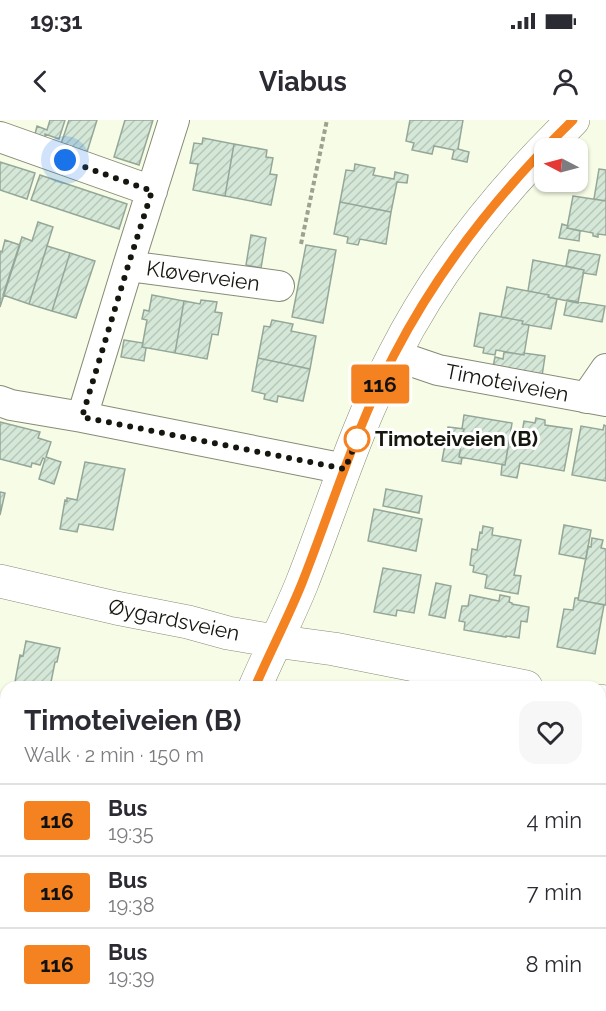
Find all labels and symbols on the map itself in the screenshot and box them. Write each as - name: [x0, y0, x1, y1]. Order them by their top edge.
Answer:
- north arrow: [534, 138, 588, 192]
- your location: [50, 145, 80, 175]
- street label: Kløverveien: [145, 255, 261, 296]
- street label: Timoteiveien: [443, 358, 571, 407]
- line badge: 116: [346, 364, 415, 404]
- marker: Timoteiveien (B): [344, 426, 370, 452]
- place label: Timoteiveien (B): [375, 426, 538, 451]
- street label: Øygardsveien: [106, 593, 242, 646]

